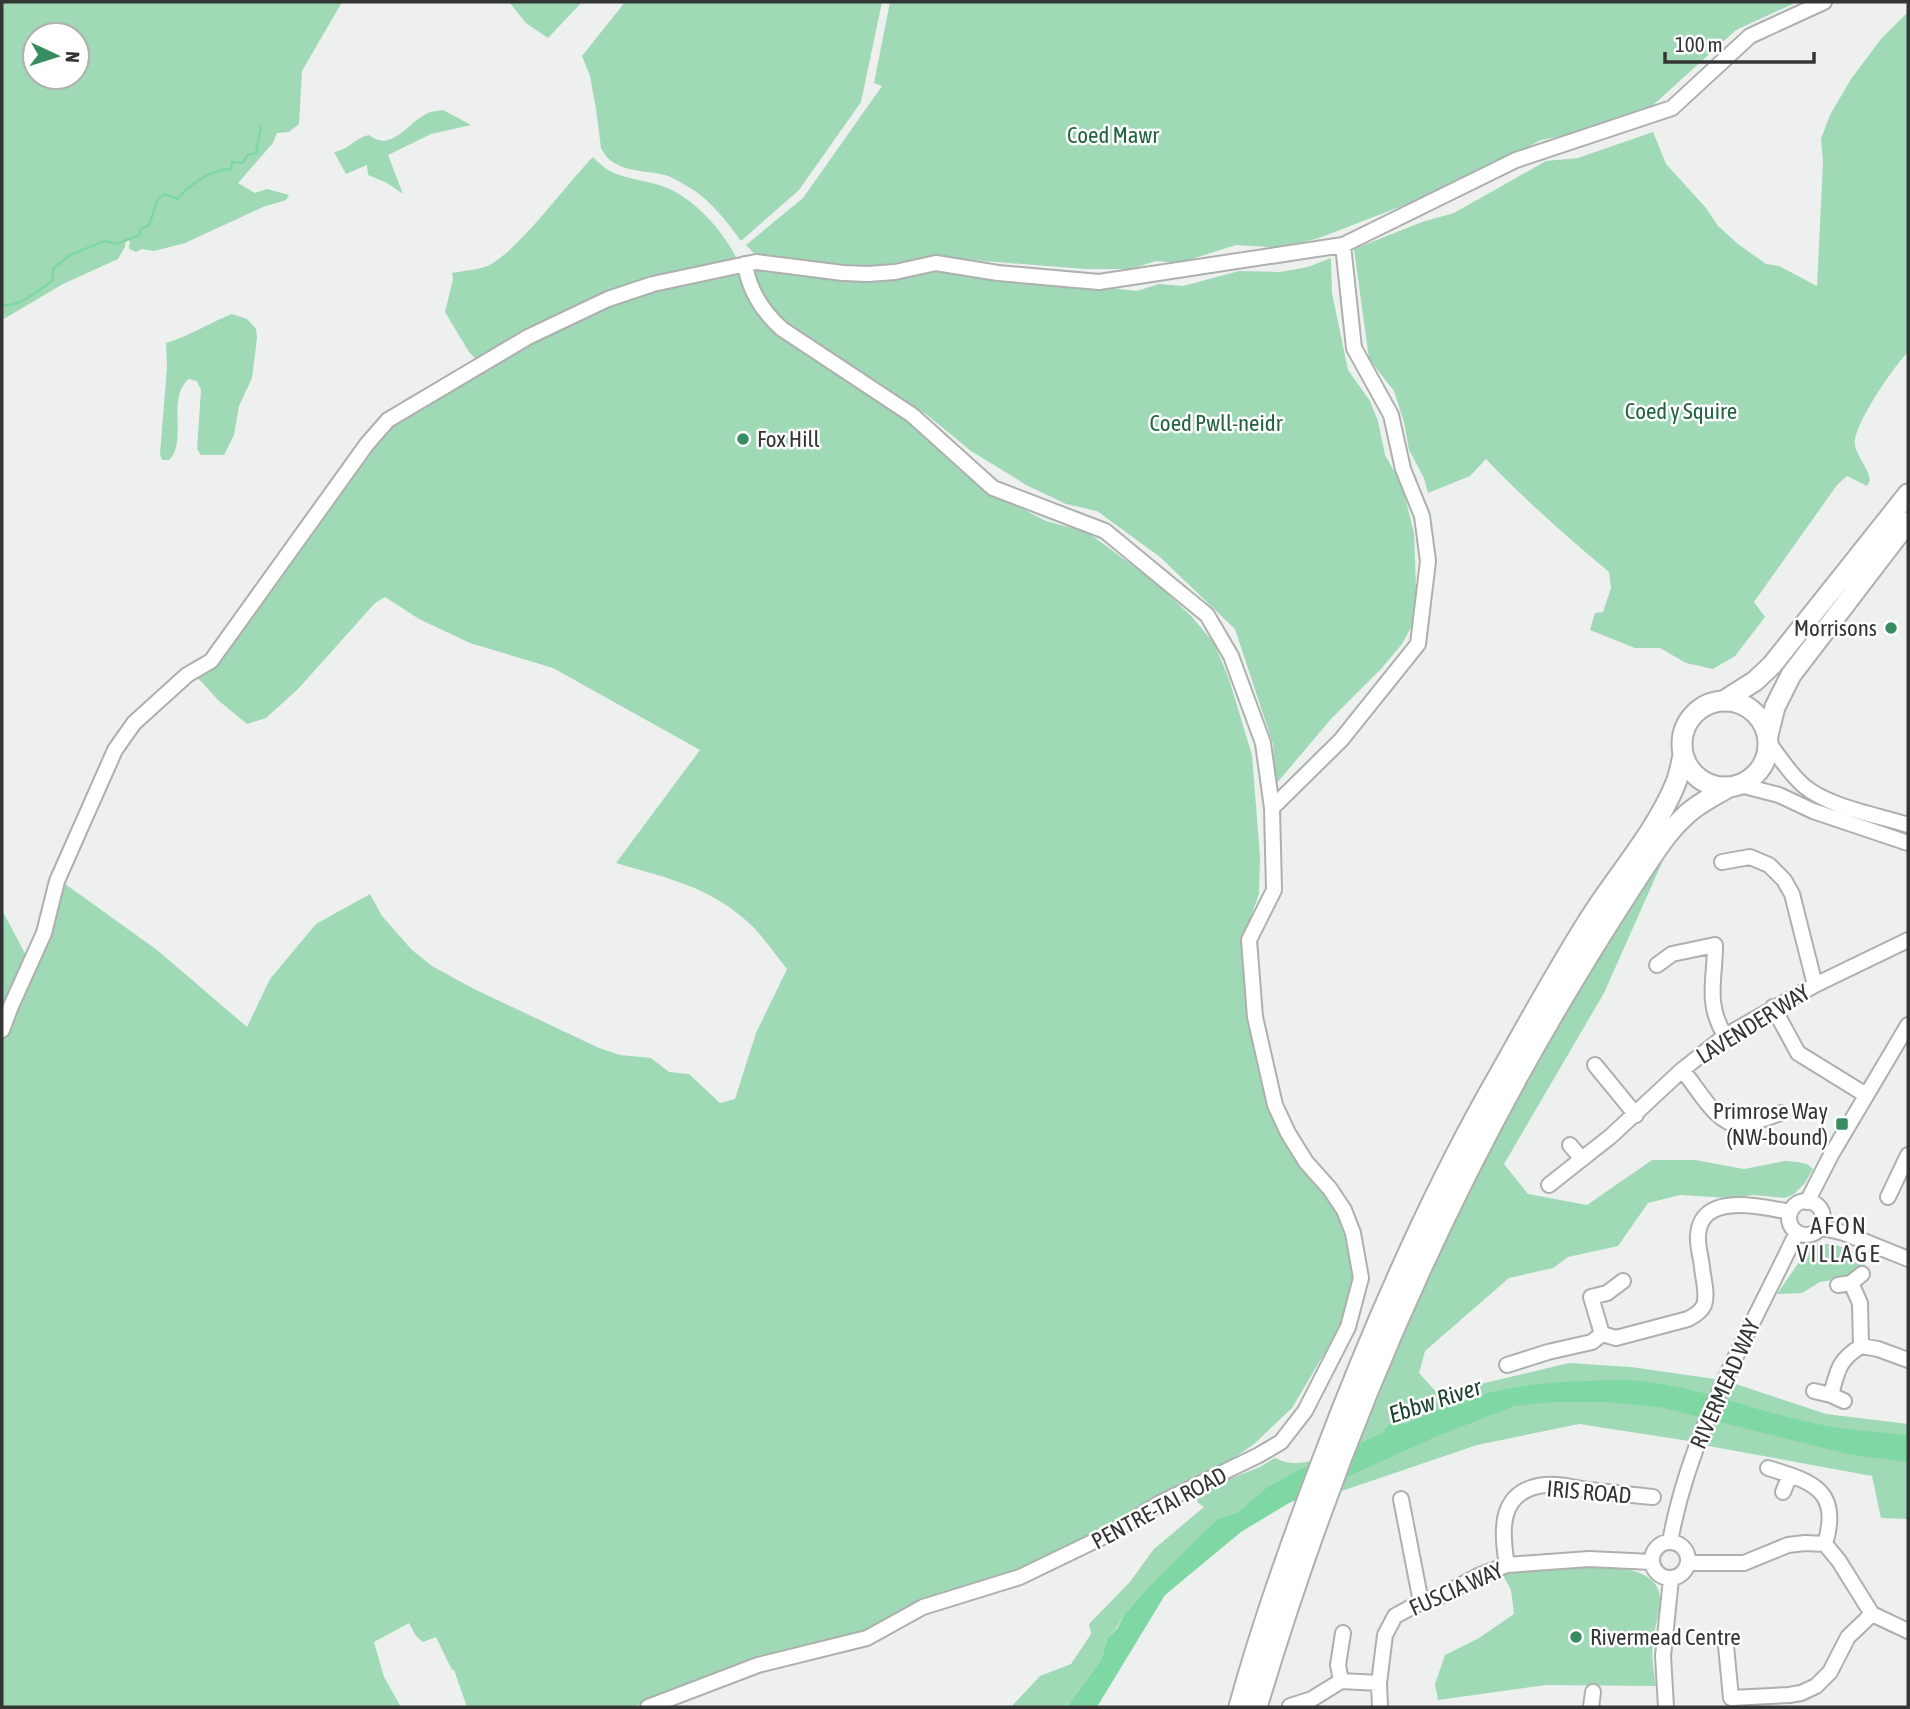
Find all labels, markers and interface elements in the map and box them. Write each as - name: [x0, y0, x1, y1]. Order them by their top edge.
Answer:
- north arrow: [21, 21, 91, 91]
- scale bar: [1665, 21, 1814, 65]
- text: 100 m: [1675, 32, 1723, 56]
- text: N: [62, 51, 84, 64]
- park label: Coed Mawr: [1067, 122, 1160, 148]
- park label: Coed y Squire: [1625, 398, 1737, 424]
- park label: Coed Pwll-neidr: [1149, 410, 1284, 436]
- place label: Fox Hill: [757, 426, 820, 452]
- marker: Fox Hill: [735, 431, 751, 447]
- place label: Morrisons: [1794, 615, 1877, 641]
- marker: Morrisons: [1883, 620, 1899, 636]
- street label: LAVENDER WAY: [1692, 979, 1815, 1069]
- place label: Primrose Way (NW-bound): [1713, 1098, 1828, 1150]
- marker: Primrose Way (NW-bound): [1834, 1116, 1850, 1132]
- district label: AFON VILLAGE: [1796, 1212, 1882, 1267]
- street label: RIVERMEAD WAY: [1685, 1315, 1765, 1453]
- water label: Ebbw River: [1385, 1373, 1485, 1428]
- street label: PENTRE-TAI ROAD: [1087, 1462, 1231, 1554]
- street label: IRIS ROAD: [1546, 1475, 1632, 1509]
- street label: FUSCIA WAY: [1405, 1557, 1508, 1621]
- place label: Rivermead Centre: [1590, 1624, 1741, 1650]
- marker: Rivermead Centre: [1568, 1629, 1584, 1645]

